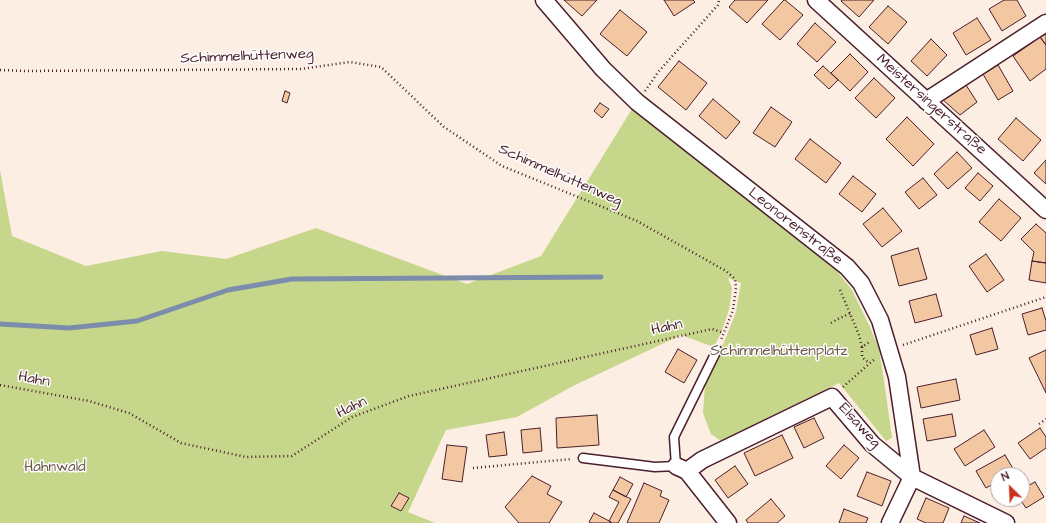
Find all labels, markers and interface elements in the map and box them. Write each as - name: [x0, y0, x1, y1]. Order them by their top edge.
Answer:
- street label: Schimmelhüttenweg: [180, 46, 314, 68]
- street label: Meistersingerstraße: [872, 51, 990, 159]
- street label: Schimmelhüttenweg: [495, 141, 625, 211]
- street label: Leonorenstraße: [744, 184, 846, 270]
- street label: Hahn: [650, 316, 684, 340]
- park label: Schimmelhüttenplatz: [710, 343, 848, 361]
- street label: Hahn: [17, 368, 51, 392]
- street label: Hahn: [334, 393, 370, 423]
- street label: Elsaweg: [834, 400, 884, 452]
- park label: Hahnwald: [24, 459, 86, 477]
- north arrow: [990, 467, 1030, 507]
- text: N: [999, 468, 1012, 485]

